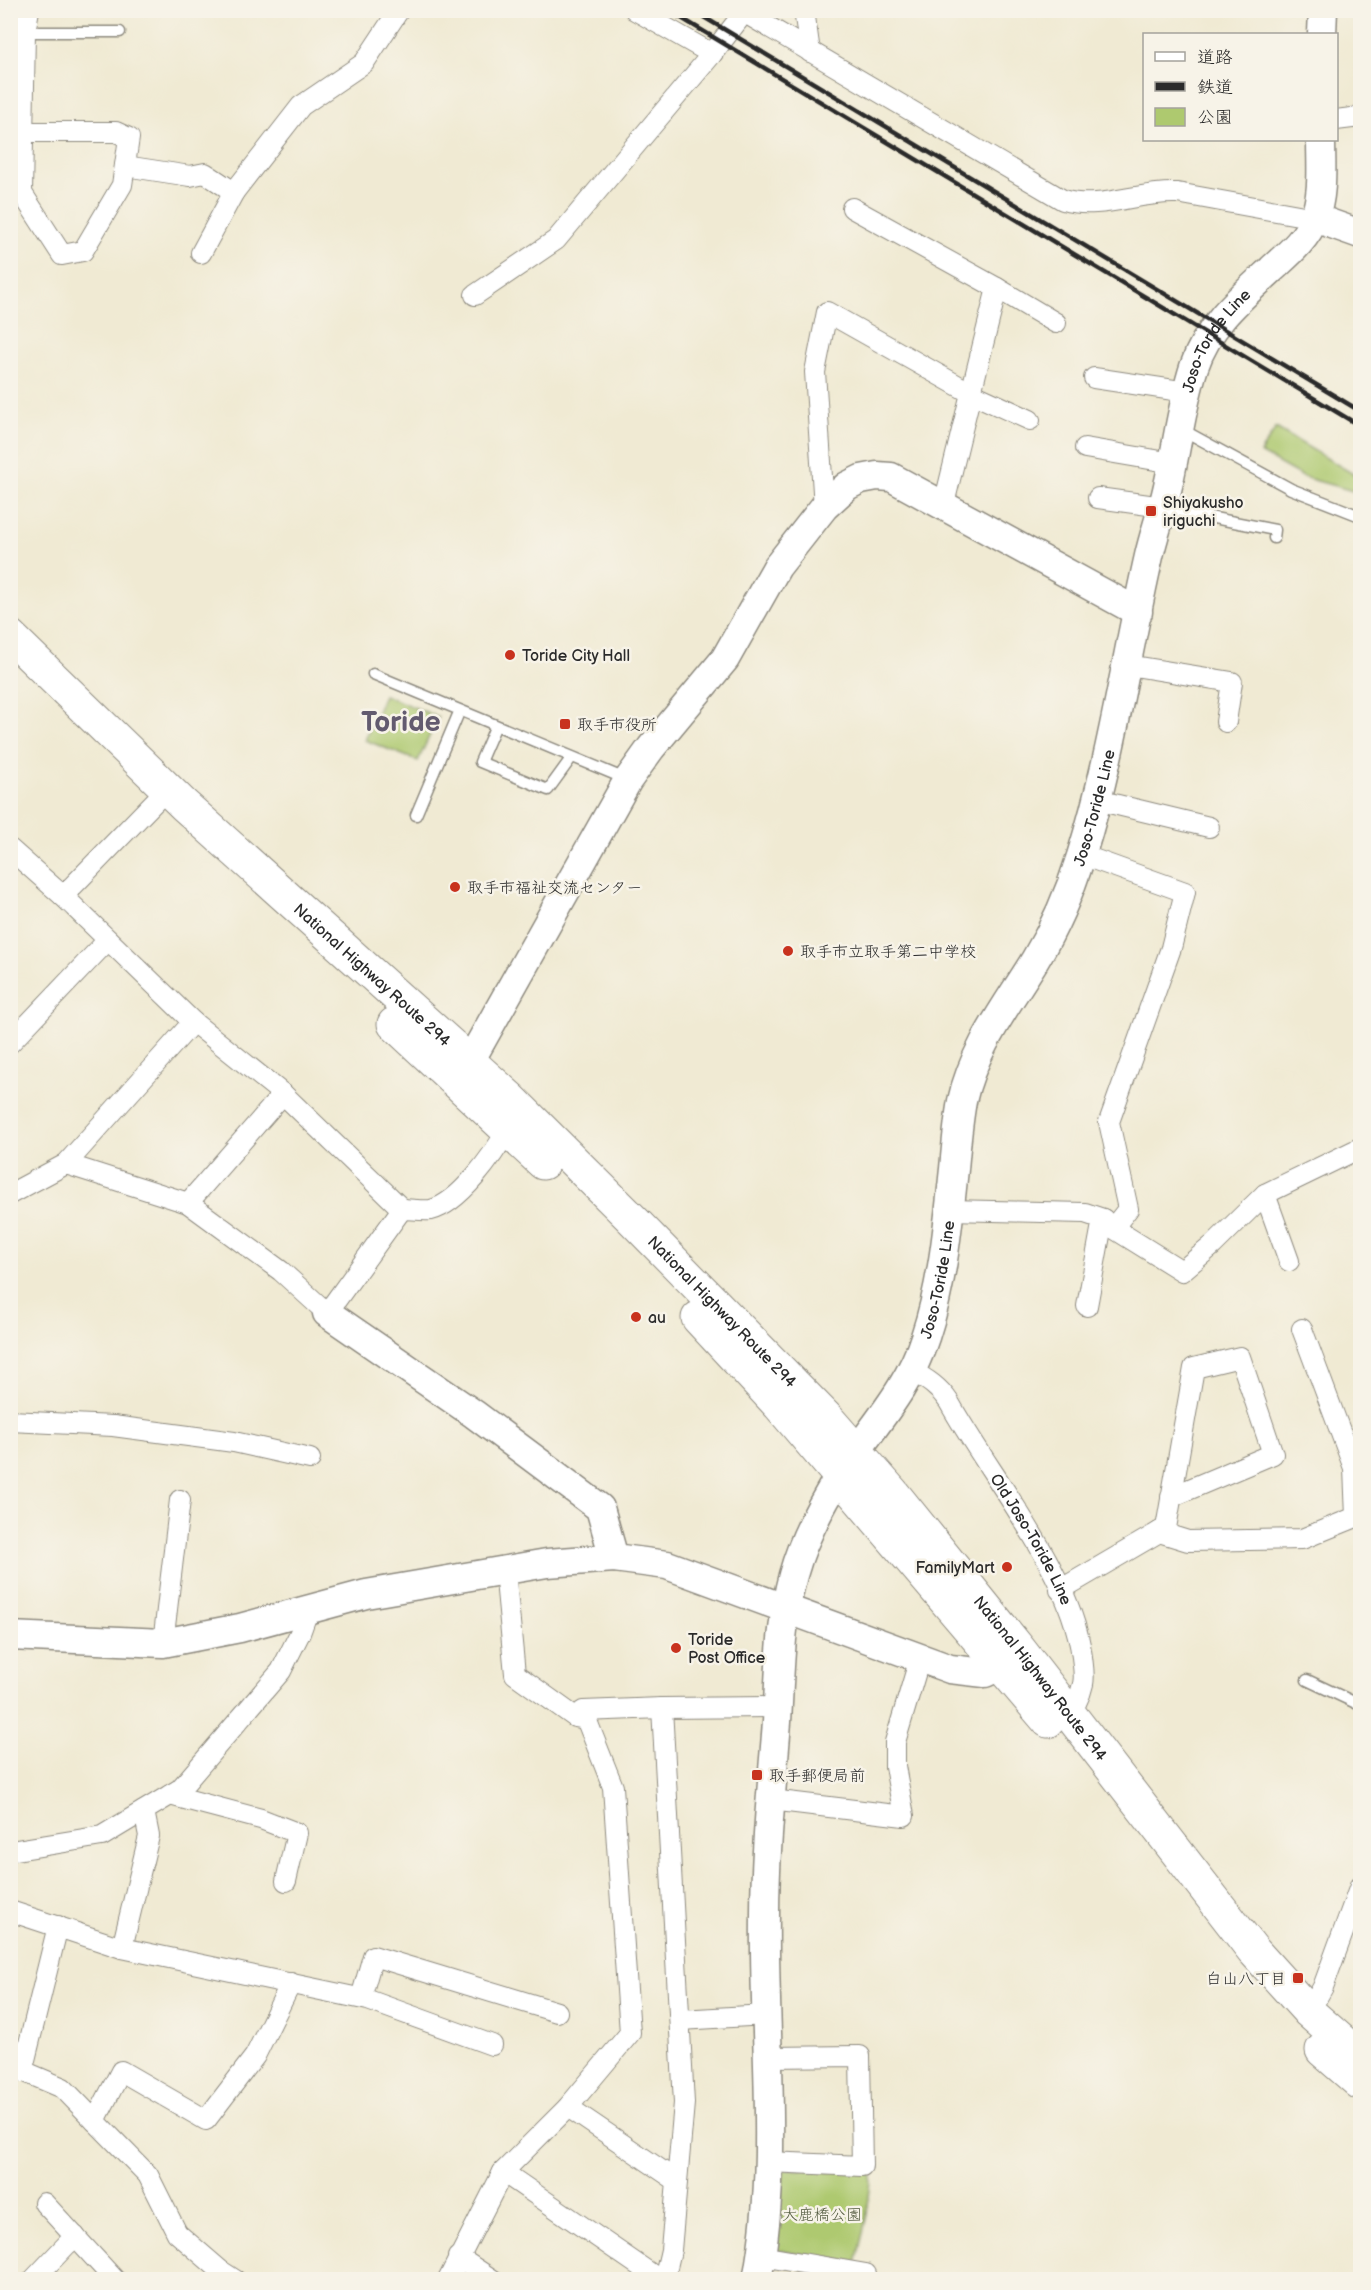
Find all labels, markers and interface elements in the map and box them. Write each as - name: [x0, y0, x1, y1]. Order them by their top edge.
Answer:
- legend: [1143, 33, 1338, 141]
- text: 道路: [1197, 47, 1233, 68]
- text: 鉄道: [1197, 77, 1233, 98]
- text: 公園: [1197, 107, 1233, 128]
- street label: Joso-Toride Line: [1179, 285, 1256, 395]
- place label: Shiyakusho iriguchi: [1163, 494, 1244, 531]
- marker: Shiyakusho iriguchi: [1144, 504, 1158, 518]
- place label: Toride City Hall: [522, 647, 630, 666]
- marker: Toride City Hall: [503, 648, 517, 662]
- district label: Toride: [361, 706, 441, 739]
- place label: 取手市役所: [577, 716, 657, 735]
- marker: 取手市役所: [558, 717, 572, 731]
- street label: Joso-Toride Line: [1070, 747, 1120, 869]
- place label: 取手市福祉交流センター: [467, 879, 642, 898]
- marker: 取手市福祉交流センター: [448, 880, 462, 894]
- street label: National Highway Route 294: [289, 900, 454, 1051]
- place label: 取手市立取手第二中学校: [800, 943, 976, 962]
- marker: 取手市立取手第二中学校: [781, 944, 795, 958]
- street label: Joso-Toride Line: [917, 1219, 959, 1341]
- street label: National Highway Route 294: [643, 1233, 800, 1392]
- place label: au: [648, 1309, 666, 1328]
- marker: au: [629, 1310, 643, 1324]
- street label: Old Joso-Toride Line: [985, 1471, 1075, 1609]
- place label: FamilyMart: [915, 1559, 995, 1578]
- marker: FamilyMart: [1000, 1560, 1014, 1574]
- street label: National Highway Route 294: [969, 1593, 1110, 1765]
- place label: Toride Post Office: [688, 1631, 766, 1668]
- marker: Toride Post Office: [669, 1641, 683, 1655]
- place label: 取手郵便局前: [769, 1767, 865, 1786]
- marker: 取手郵便局前: [750, 1768, 764, 1782]
- place label: 白山八丁目: [1206, 1970, 1286, 1989]
- marker: 白山八丁目: [1291, 1971, 1305, 1985]
- park label: 大鹿橋公園: [782, 2206, 862, 2225]

